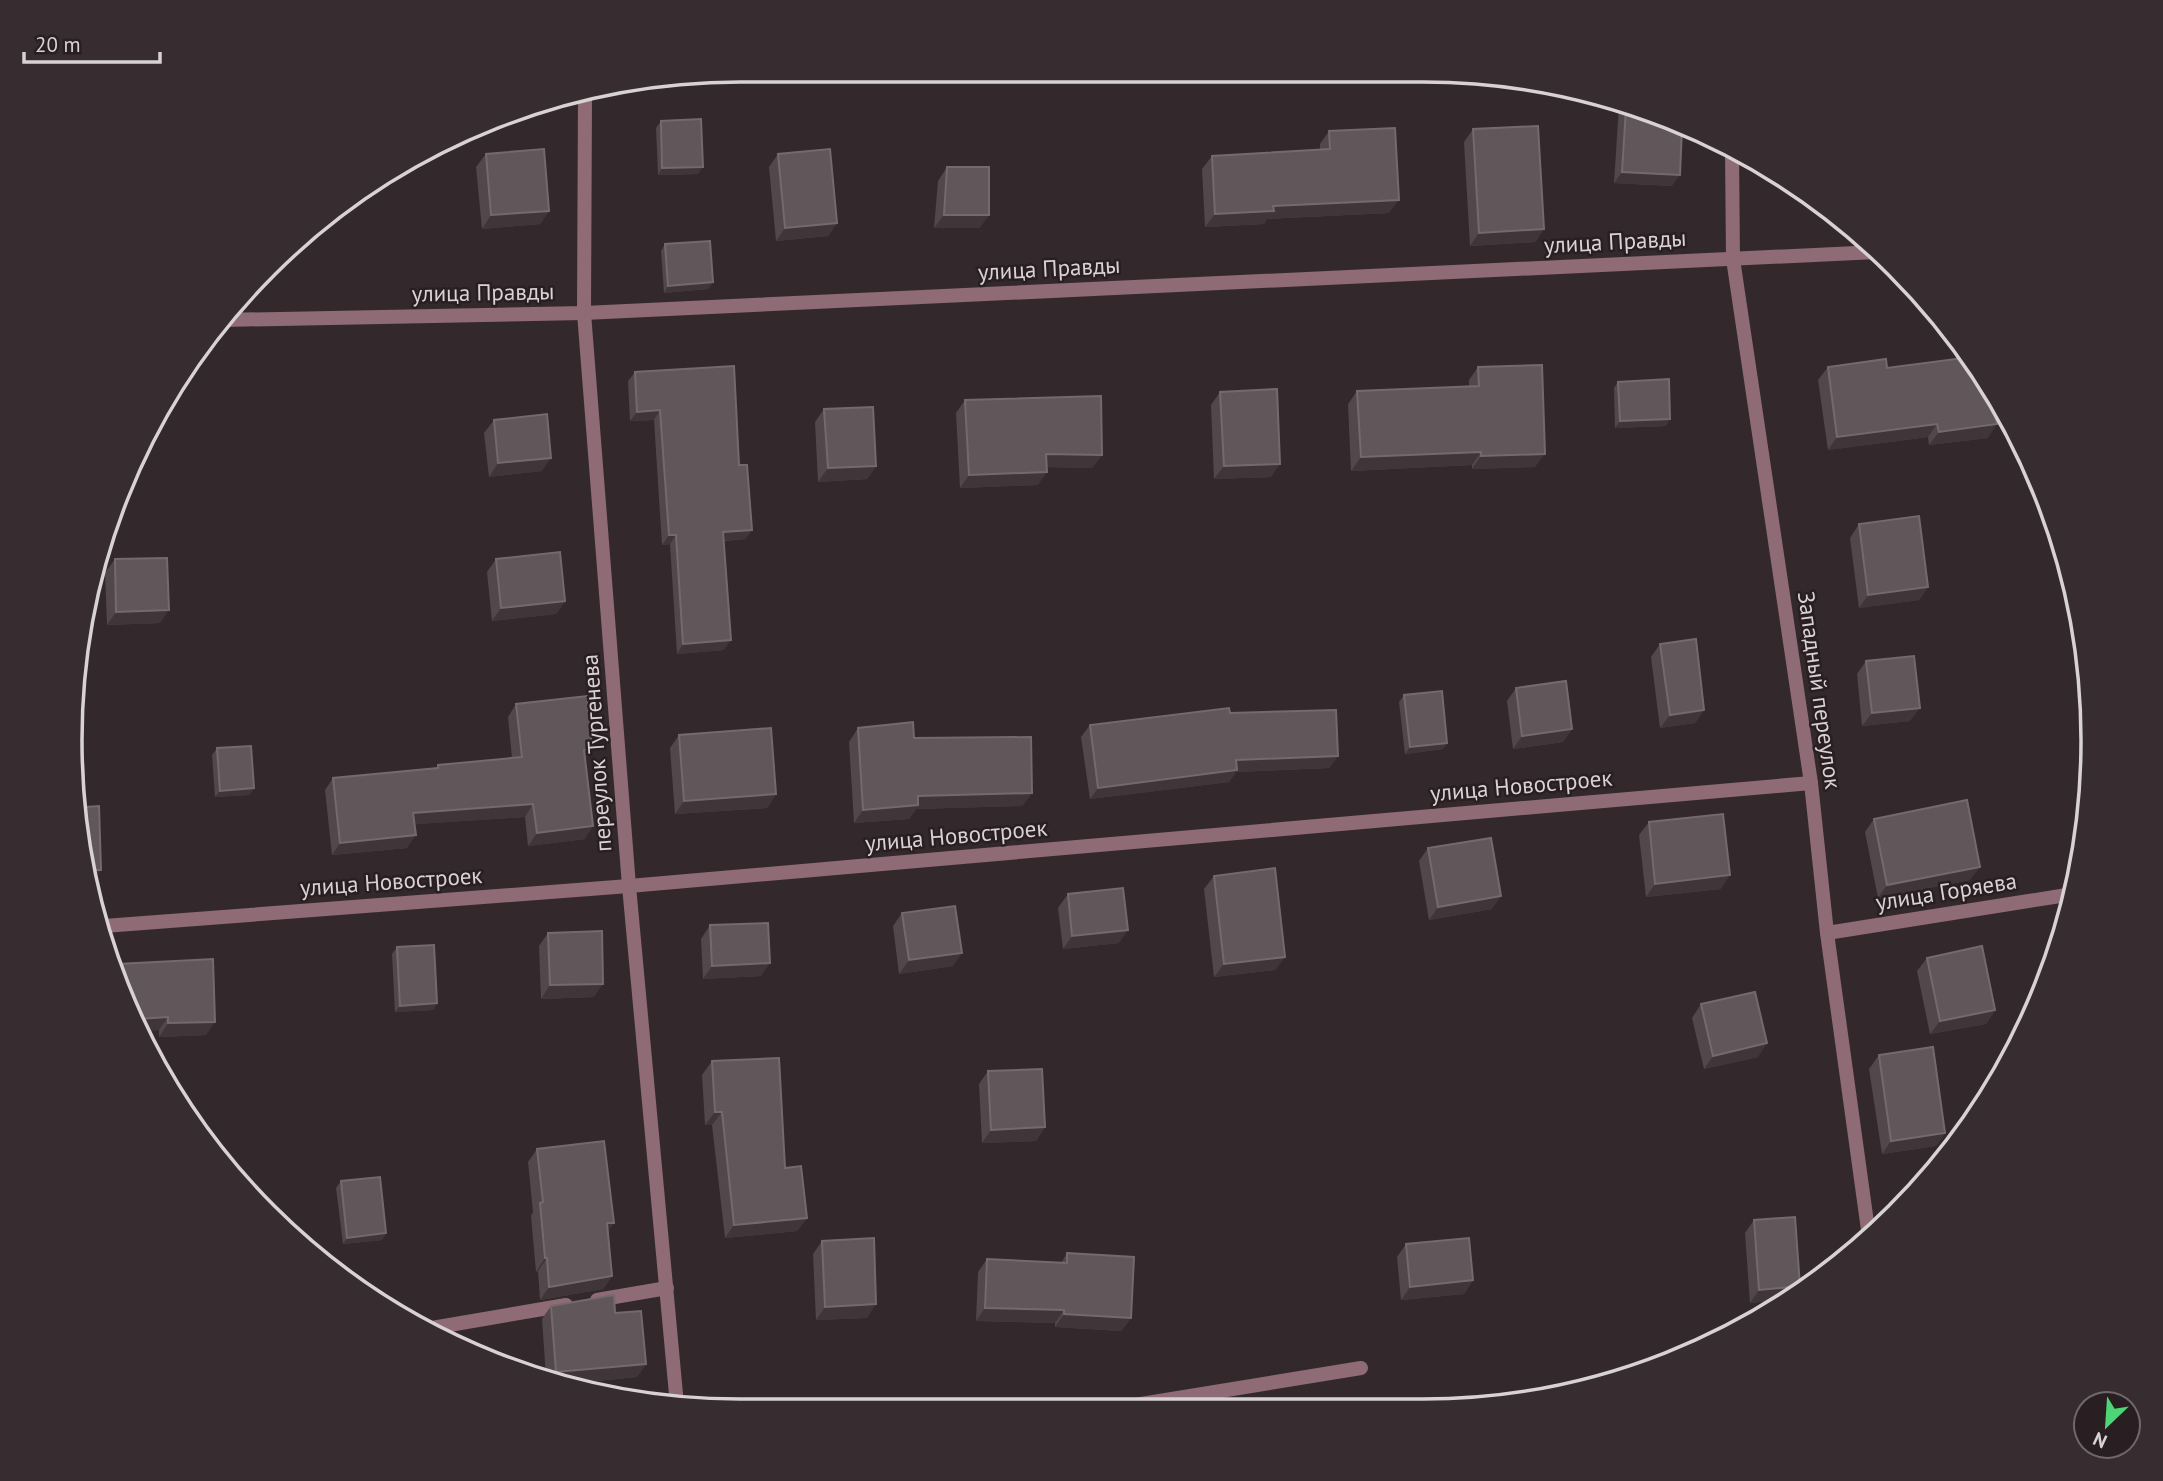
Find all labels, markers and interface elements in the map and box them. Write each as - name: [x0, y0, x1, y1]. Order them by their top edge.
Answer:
- scale bar: [24, 21, 161, 65]
- text: 20 m: [35, 31, 81, 58]
- street label: улица Правды: [1543, 223, 1687, 259]
- street label: улица Правды: [977, 250, 1121, 286]
- street label: улица Правды: [411, 276, 555, 308]
- street label: Западный переулок: [1792, 589, 1848, 791]
- street label: переулок Тургенева: [575, 653, 617, 853]
- street label: улица Новостроек: [1429, 763, 1613, 807]
- street label: улица Новостроек: [864, 813, 1048, 857]
- street label: улица Новостроек: [299, 860, 483, 902]
- street label: улица Горяева: [1873, 866, 2019, 916]
- north arrow: [2072, 1390, 2142, 1460]
- text: N: [2089, 1427, 2111, 1454]

